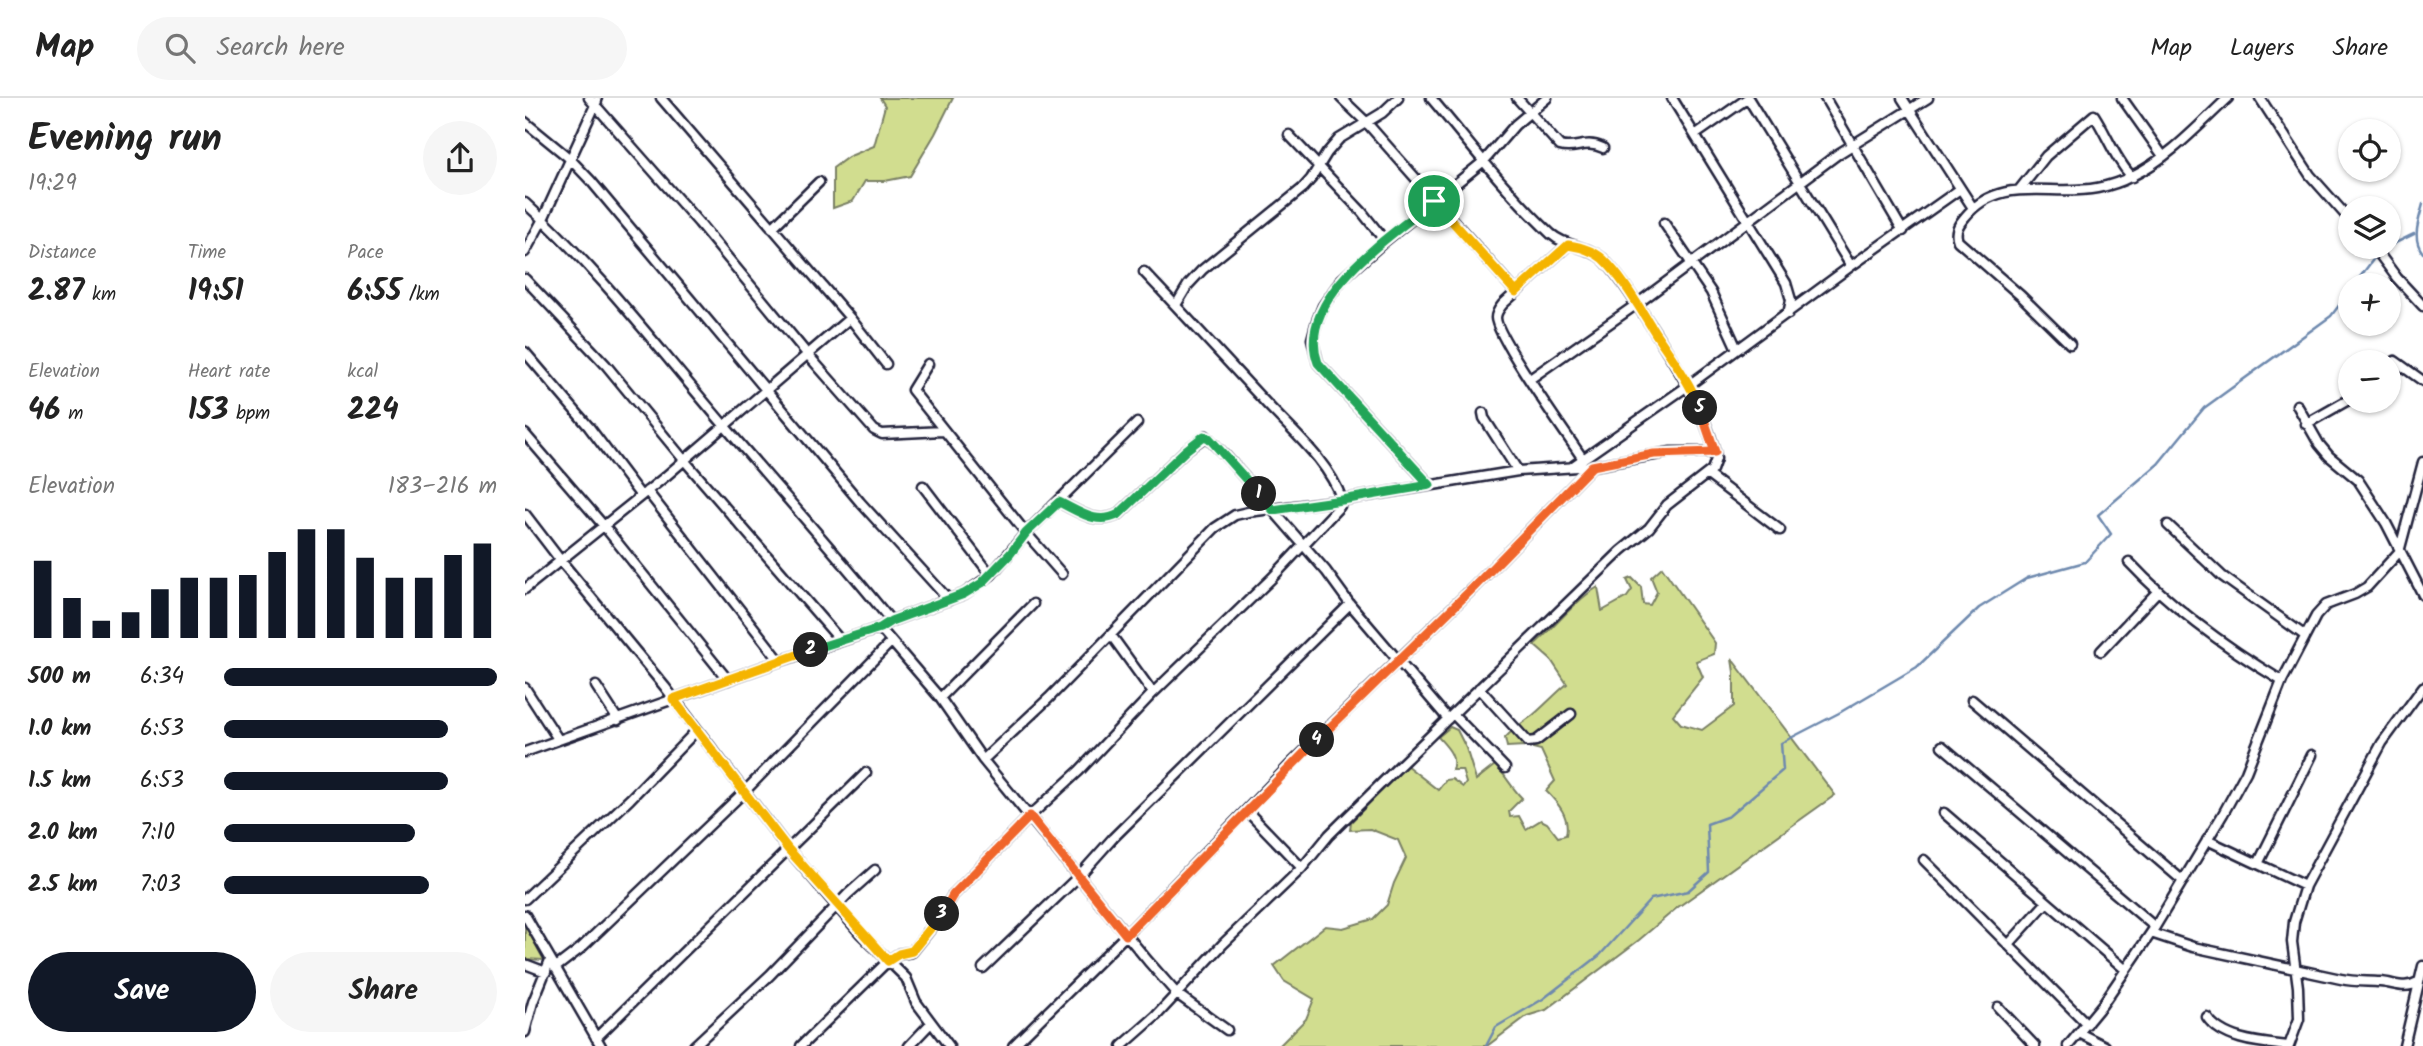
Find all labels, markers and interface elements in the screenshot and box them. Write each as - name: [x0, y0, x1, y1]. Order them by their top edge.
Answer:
- search box: [137, 17, 627, 80]
- text: Map: [35, 22, 95, 75]
- text: Search here: [217, 27, 345, 69]
- icon: search: [161, 29, 199, 67]
- text: Map: [2150, 29, 2192, 68]
- text: Layers: [2230, 29, 2294, 68]
- text: Share: [2332, 29, 2388, 68]
- text: Evening run: [28, 110, 222, 170]
- map controls: [2338, 119, 2401, 413]
- button: locate: [2338, 119, 2401, 182]
- button: share: [423, 121, 497, 195]
- text: 19:29: [28, 166, 77, 202]
- pin: [1404, 171, 1464, 231]
- icon: arrive: [1415, 182, 1453, 220]
- button: layers: [2338, 196, 2401, 259]
- text: Distance: [28, 238, 96, 268]
- text: Time: [188, 238, 226, 268]
- text: Pace: [347, 238, 384, 268]
- text: 2.87: [28, 268, 84, 316]
- text: 19:51: [188, 268, 244, 316]
- text: 6:55: [347, 268, 401, 316]
- button: +: [2338, 273, 2401, 336]
- text: km: [84, 280, 116, 310]
- text: /km: [401, 280, 440, 310]
- button: −: [2338, 350, 2401, 413]
- text: Elevation: [28, 357, 100, 387]
- text: Heart rate: [188, 357, 270, 387]
- text: kcal: [347, 357, 378, 387]
- text: 46: [28, 387, 61, 435]
- text: 153: [188, 387, 228, 435]
- text: 224: [347, 387, 399, 435]
- pin: 5: [1683, 390, 1717, 426]
- text: 5: [1695, 392, 1704, 422]
- text: m: [61, 399, 83, 429]
- text: bpm: [228, 399, 270, 429]
- text: Elevation: [28, 469, 115, 505]
- text: 183–216 m: [388, 469, 497, 505]
- pin: 1: [1241, 476, 1277, 512]
- text: 1: [1256, 478, 1261, 508]
- pin: 2: [793, 632, 829, 668]
- text: 2: [805, 634, 816, 664]
- text: 500 m: [28, 659, 91, 695]
- text: 6:34: [140, 659, 184, 695]
- text: 1.0 km: [28, 711, 91, 747]
- text: 6:53: [140, 711, 184, 747]
- pin: 4: [1299, 722, 1335, 758]
- text: 4: [1311, 724, 1322, 754]
- text: 1.5 km: [28, 763, 91, 799]
- text: 6:53: [140, 763, 184, 799]
- text: 2.0 km: [28, 815, 98, 851]
- text: 7:10: [140, 815, 175, 851]
- text: 2.5 km: [28, 867, 98, 903]
- text: 7:03: [140, 867, 181, 903]
- pin: 3: [925, 896, 959, 932]
- text: 3: [936, 898, 947, 928]
- button: Save: [28, 952, 256, 1032]
- button: Share: [270, 952, 497, 1032]

